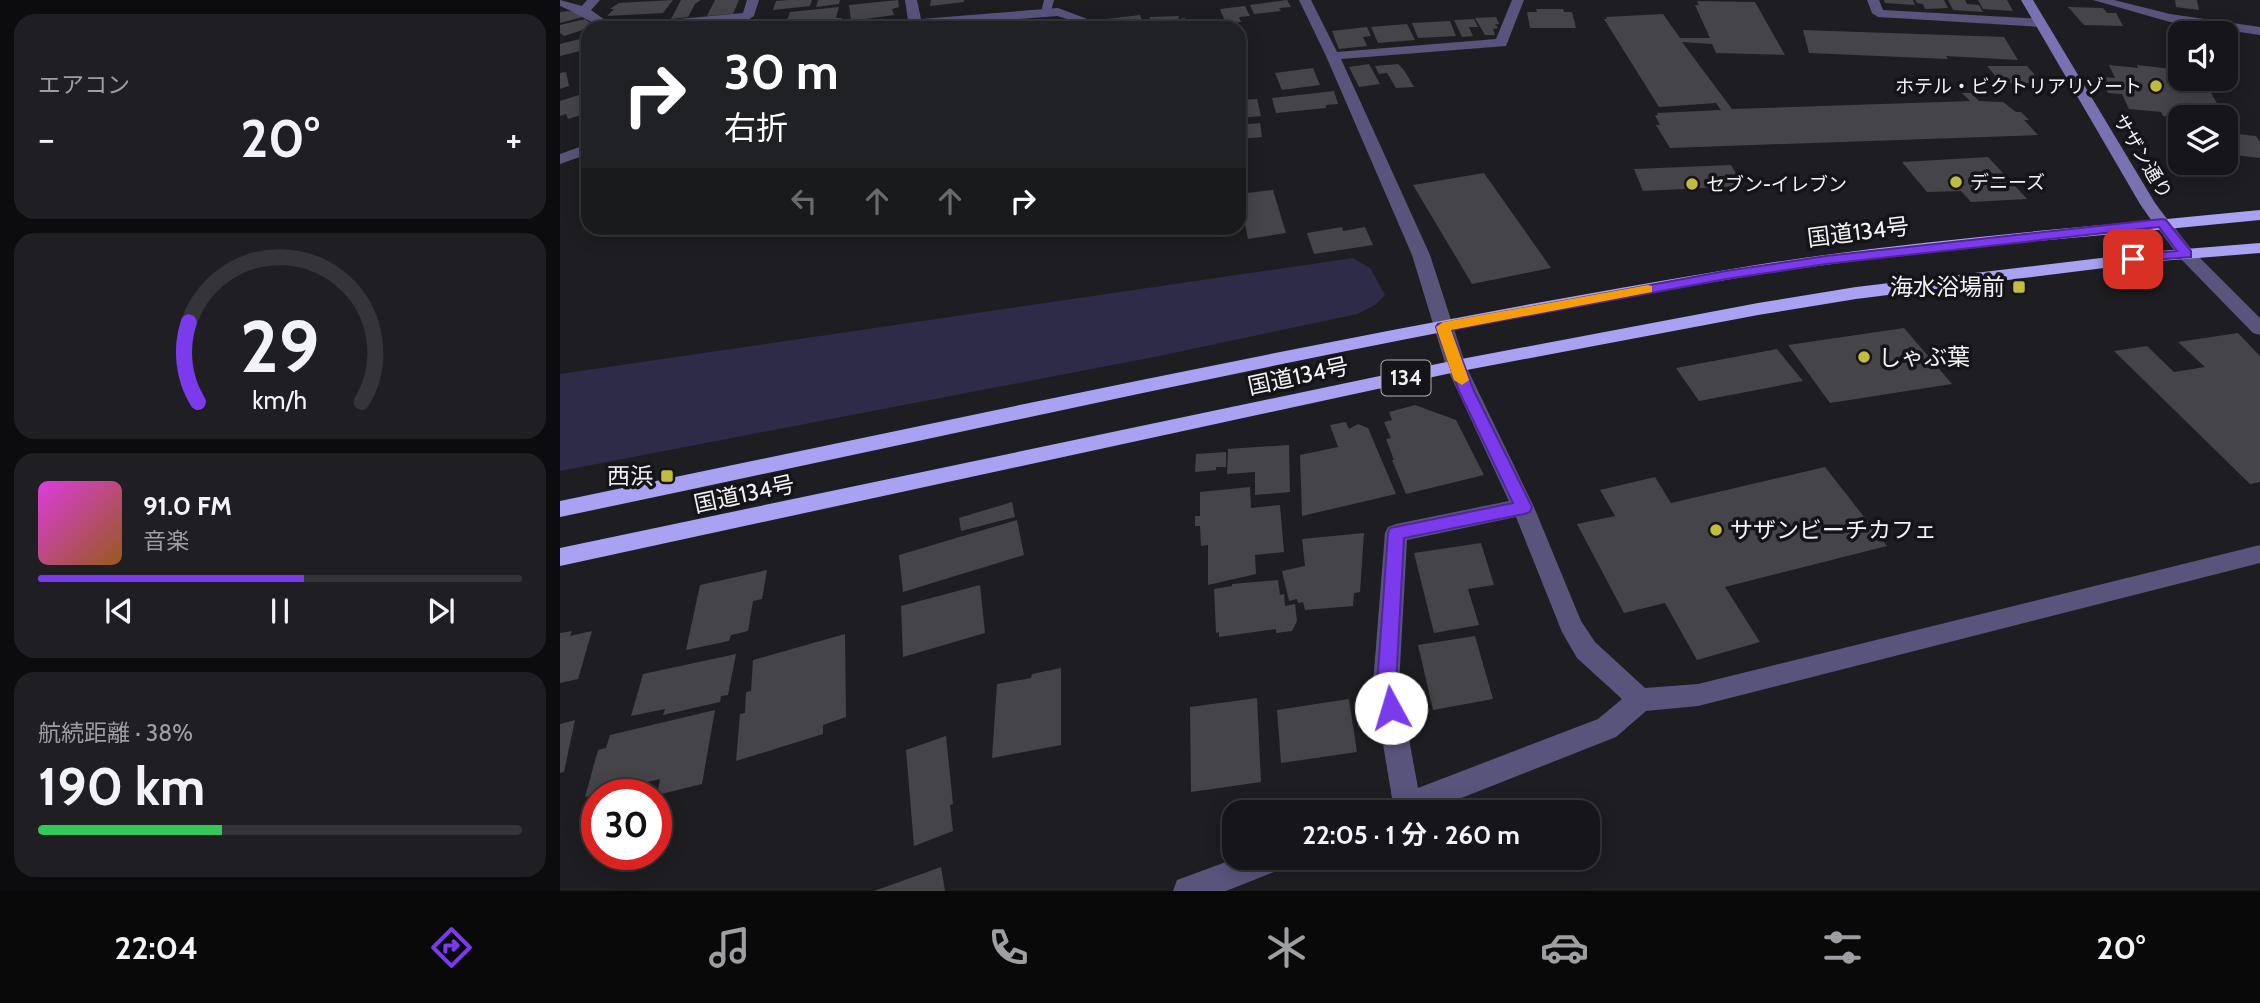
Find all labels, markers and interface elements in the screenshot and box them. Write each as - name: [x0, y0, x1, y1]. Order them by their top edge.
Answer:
- map controls: [2168, 21, 2238, 175]
- button: sound: [2168, 21, 2238, 91]
- text: 30 m: [724, 42, 839, 101]
- icon: right: [609, 49, 700, 140]
- text: エアコン: [38, 71, 130, 99]
- place label: ホテル・ビクトリアリゾート: [1895, 75, 2142, 98]
- marker: ホテル・ビクトリアリゾート: [2148, 78, 2164, 94]
- button: layers: [2168, 105, 2238, 175]
- text: 20°: [240, 107, 320, 170]
- text: 右折: [724, 108, 788, 147]
- street label: サザン通り: [2108, 110, 2177, 203]
- text: −: [38, 115, 55, 162]
- text: +: [505, 115, 522, 162]
- place label: デニーズ: [1970, 171, 2045, 194]
- place label: セブン-イレブン: [1706, 173, 1847, 196]
- marker: デニーズ: [1948, 174, 1964, 190]
- marker: セブン-イレブン: [1684, 176, 1700, 192]
- icon: left: [785, 182, 823, 220]
- icon: ahead: [858, 182, 896, 220]
- icon: ahead: [931, 182, 969, 220]
- icon: right: [1004, 182, 1042, 220]
- street label: 国道134号: [1806, 212, 1910, 252]
- pin: [2103, 229, 2163, 289]
- icon: arrive: [2114, 240, 2152, 278]
- place label: 海水浴場前: [1890, 273, 2005, 301]
- marker: 海水浴場前: [2011, 279, 2027, 295]
- text: 29: [240, 302, 320, 390]
- place label: しゃぶ葉: [1878, 343, 1970, 371]
- marker: しゃぶ葉: [1856, 349, 1872, 365]
- street label: 国道134号: [1245, 352, 1351, 400]
- road number: 134: [1382, 360, 1430, 396]
- text: km/h: [253, 385, 307, 415]
- place label: 西浜: [607, 462, 653, 490]
- marker: 西浜: [659, 468, 675, 484]
- street label: 国道134号: [691, 470, 797, 518]
- text: 91.0 FM: [143, 490, 232, 522]
- place label: サザンビーチカフェ: [1730, 516, 1937, 544]
- marker: サザンビーチカフェ: [1708, 522, 1724, 538]
- text: 音楽: [143, 527, 189, 555]
- icon: previous: [100, 592, 138, 630]
- icon: pause: [261, 592, 299, 630]
- icon: next: [422, 592, 460, 630]
- position arrow: [1354, 671, 1428, 745]
- text: 航続距離 · 38%: [38, 719, 193, 747]
- text: 190 km: [38, 755, 205, 818]
- speed limit sign: 30: [581, 779, 672, 870]
- text: 22:05 · 1 分 · 260 m: [1302, 819, 1520, 851]
- icon: directions: [427, 923, 476, 972]
- icon: music: [705, 923, 754, 972]
- icon: phone: [984, 923, 1033, 972]
- icon: climate: [1262, 923, 1311, 972]
- icon: car: [1540, 923, 1589, 972]
- icon: filters: [1818, 923, 1867, 972]
- text: 22:04: [115, 928, 198, 967]
- text: 20°: [2097, 928, 2145, 967]

